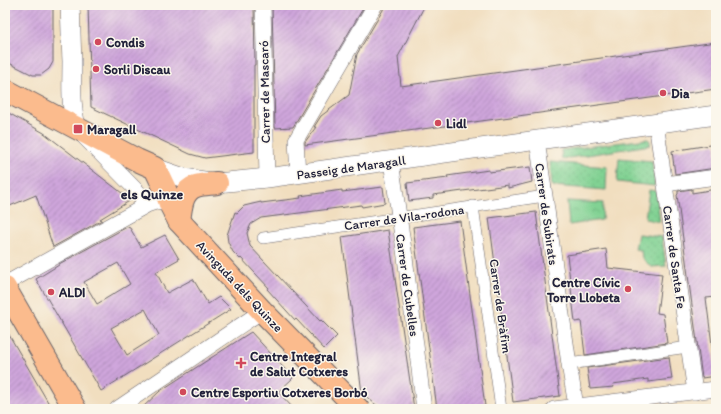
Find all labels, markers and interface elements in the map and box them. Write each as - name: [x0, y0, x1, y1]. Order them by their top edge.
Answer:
- place label: Condis: [106, 35, 145, 50]
- marker: Condis: [93, 37, 103, 47]
- street label: Carrer de Mascaró: [256, 40, 273, 144]
- place label: Sorli Discau: [104, 62, 171, 77]
- marker: Sorli Discau: [91, 64, 101, 74]
- place label: Dia: [671, 86, 690, 101]
- marker: Dia: [658, 88, 668, 98]
- place label: Lidl: [446, 116, 467, 131]
- marker: Lidl: [433, 118, 443, 128]
- place label: Maragall: [87, 122, 137, 138]
- marker: Maragall: [72, 123, 84, 135]
- street label: Passeig de Maragall: [296, 152, 407, 183]
- street label: Carrer de Subirats: [532, 162, 561, 266]
- district label: els Quinze: [121, 186, 184, 203]
- street label: Carrer de Vila-rodona: [343, 202, 466, 233]
- street label: Carrer de Santa Fe: [660, 205, 689, 310]
- street label: Carrer de Cubelles: [393, 233, 422, 338]
- street label: Avinguda dels Quinze: [193, 238, 286, 335]
- street label: Carrer de Bràfim: [486, 258, 515, 354]
- place label: Centre Cívic Torre Llobeta: [546, 275, 621, 305]
- marker: Centre Cívic Torre Llobeta: [623, 284, 633, 294]
- place label: ALDI: [58, 285, 86, 300]
- marker: ALDI: [46, 287, 56, 297]
- place label: Centre Integral de Salut Cotxeres: [250, 349, 348, 379]
- marker: Centre Integral de Salut Cotxeres: [235, 357, 247, 369]
- place label: Centre Esportiu Cotxeres Borbó: [191, 385, 368, 401]
- marker: Centre Esportiu Cotxeres Borbó: [178, 387, 188, 397]

